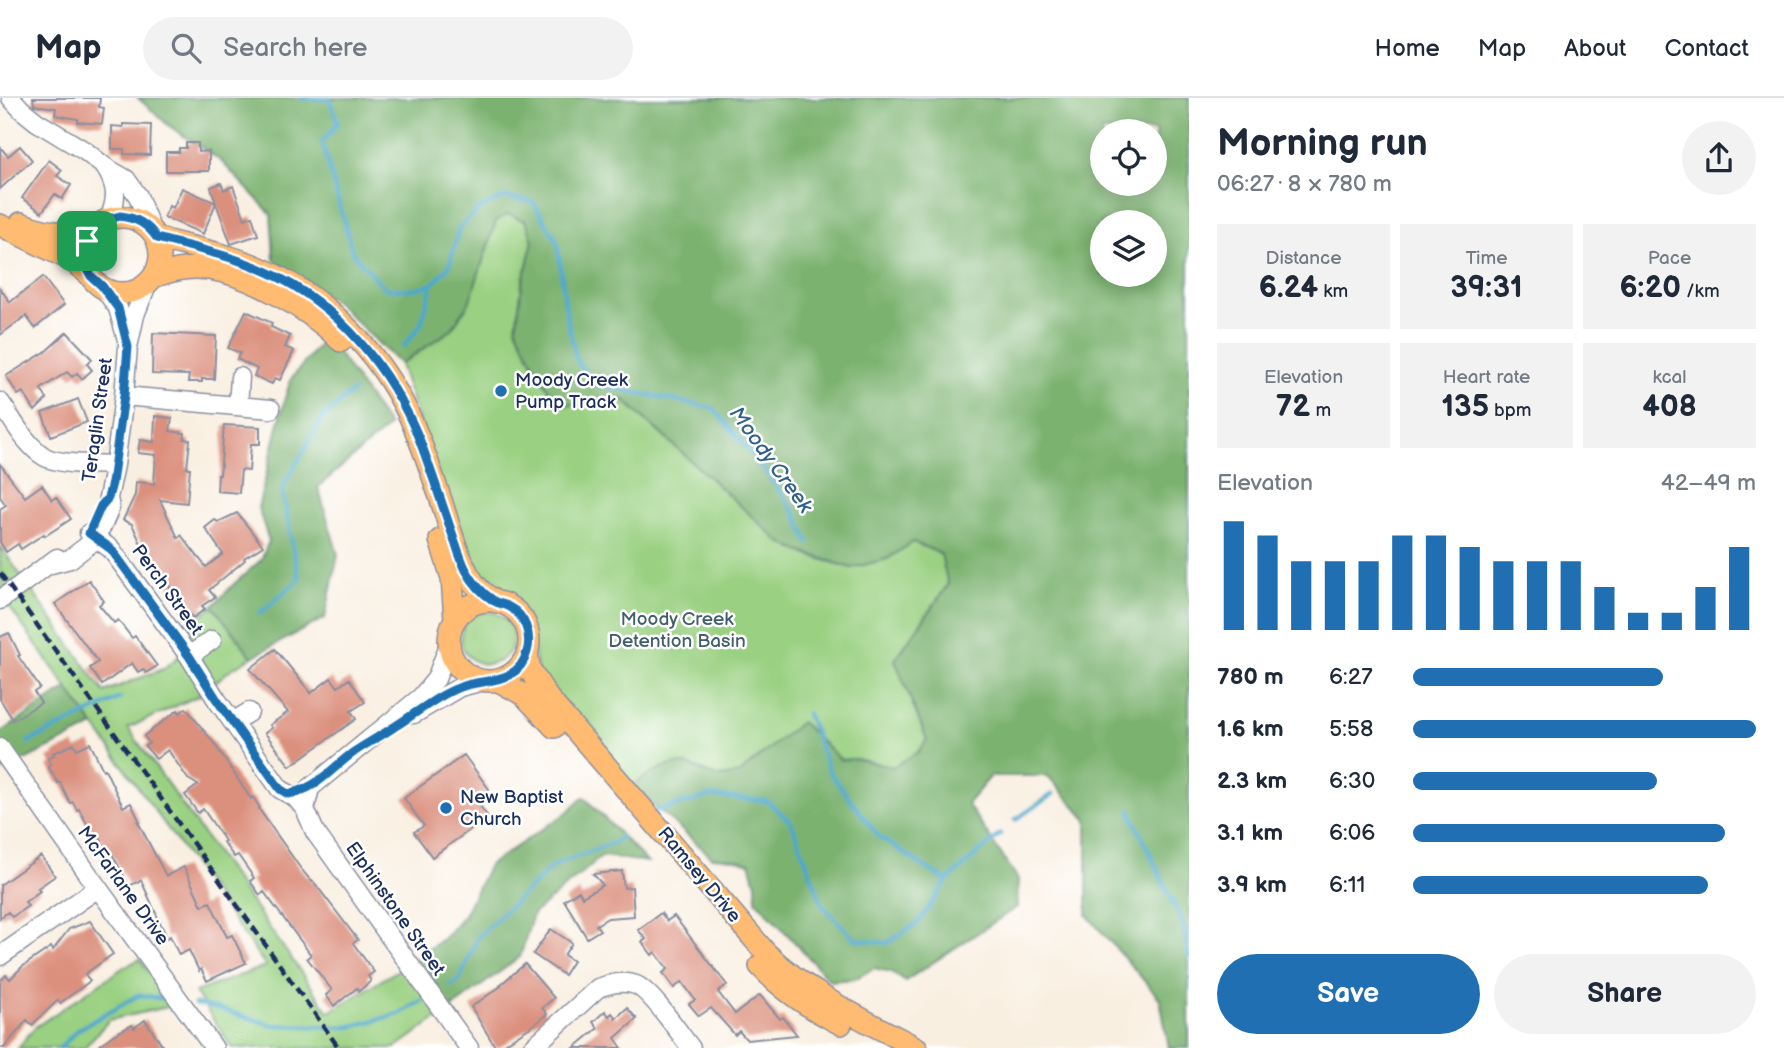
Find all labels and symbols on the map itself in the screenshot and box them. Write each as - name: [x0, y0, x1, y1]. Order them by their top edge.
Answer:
- pin: [57, 211, 117, 271]
- street label: Teraglin Street: [78, 356, 118, 484]
- place label: Moody Creek Pump Track: [515, 369, 629, 414]
- marker: Moody Creek Pump Track: [493, 383, 509, 399]
- water label: Moody Creek: [724, 402, 818, 519]
- street label: Perch Street: [126, 540, 208, 640]
- park label: Moody Creek Detention Basin: [608, 608, 746, 653]
- place label: New Baptist Church: [460, 786, 564, 831]
- marker: New Baptist Church: [438, 800, 454, 816]
- street label: McFarlane Drive: [72, 822, 174, 950]
- street label: Ramsey Drive: [652, 823, 746, 927]
- street label: Elphinstone Street: [340, 838, 450, 980]

